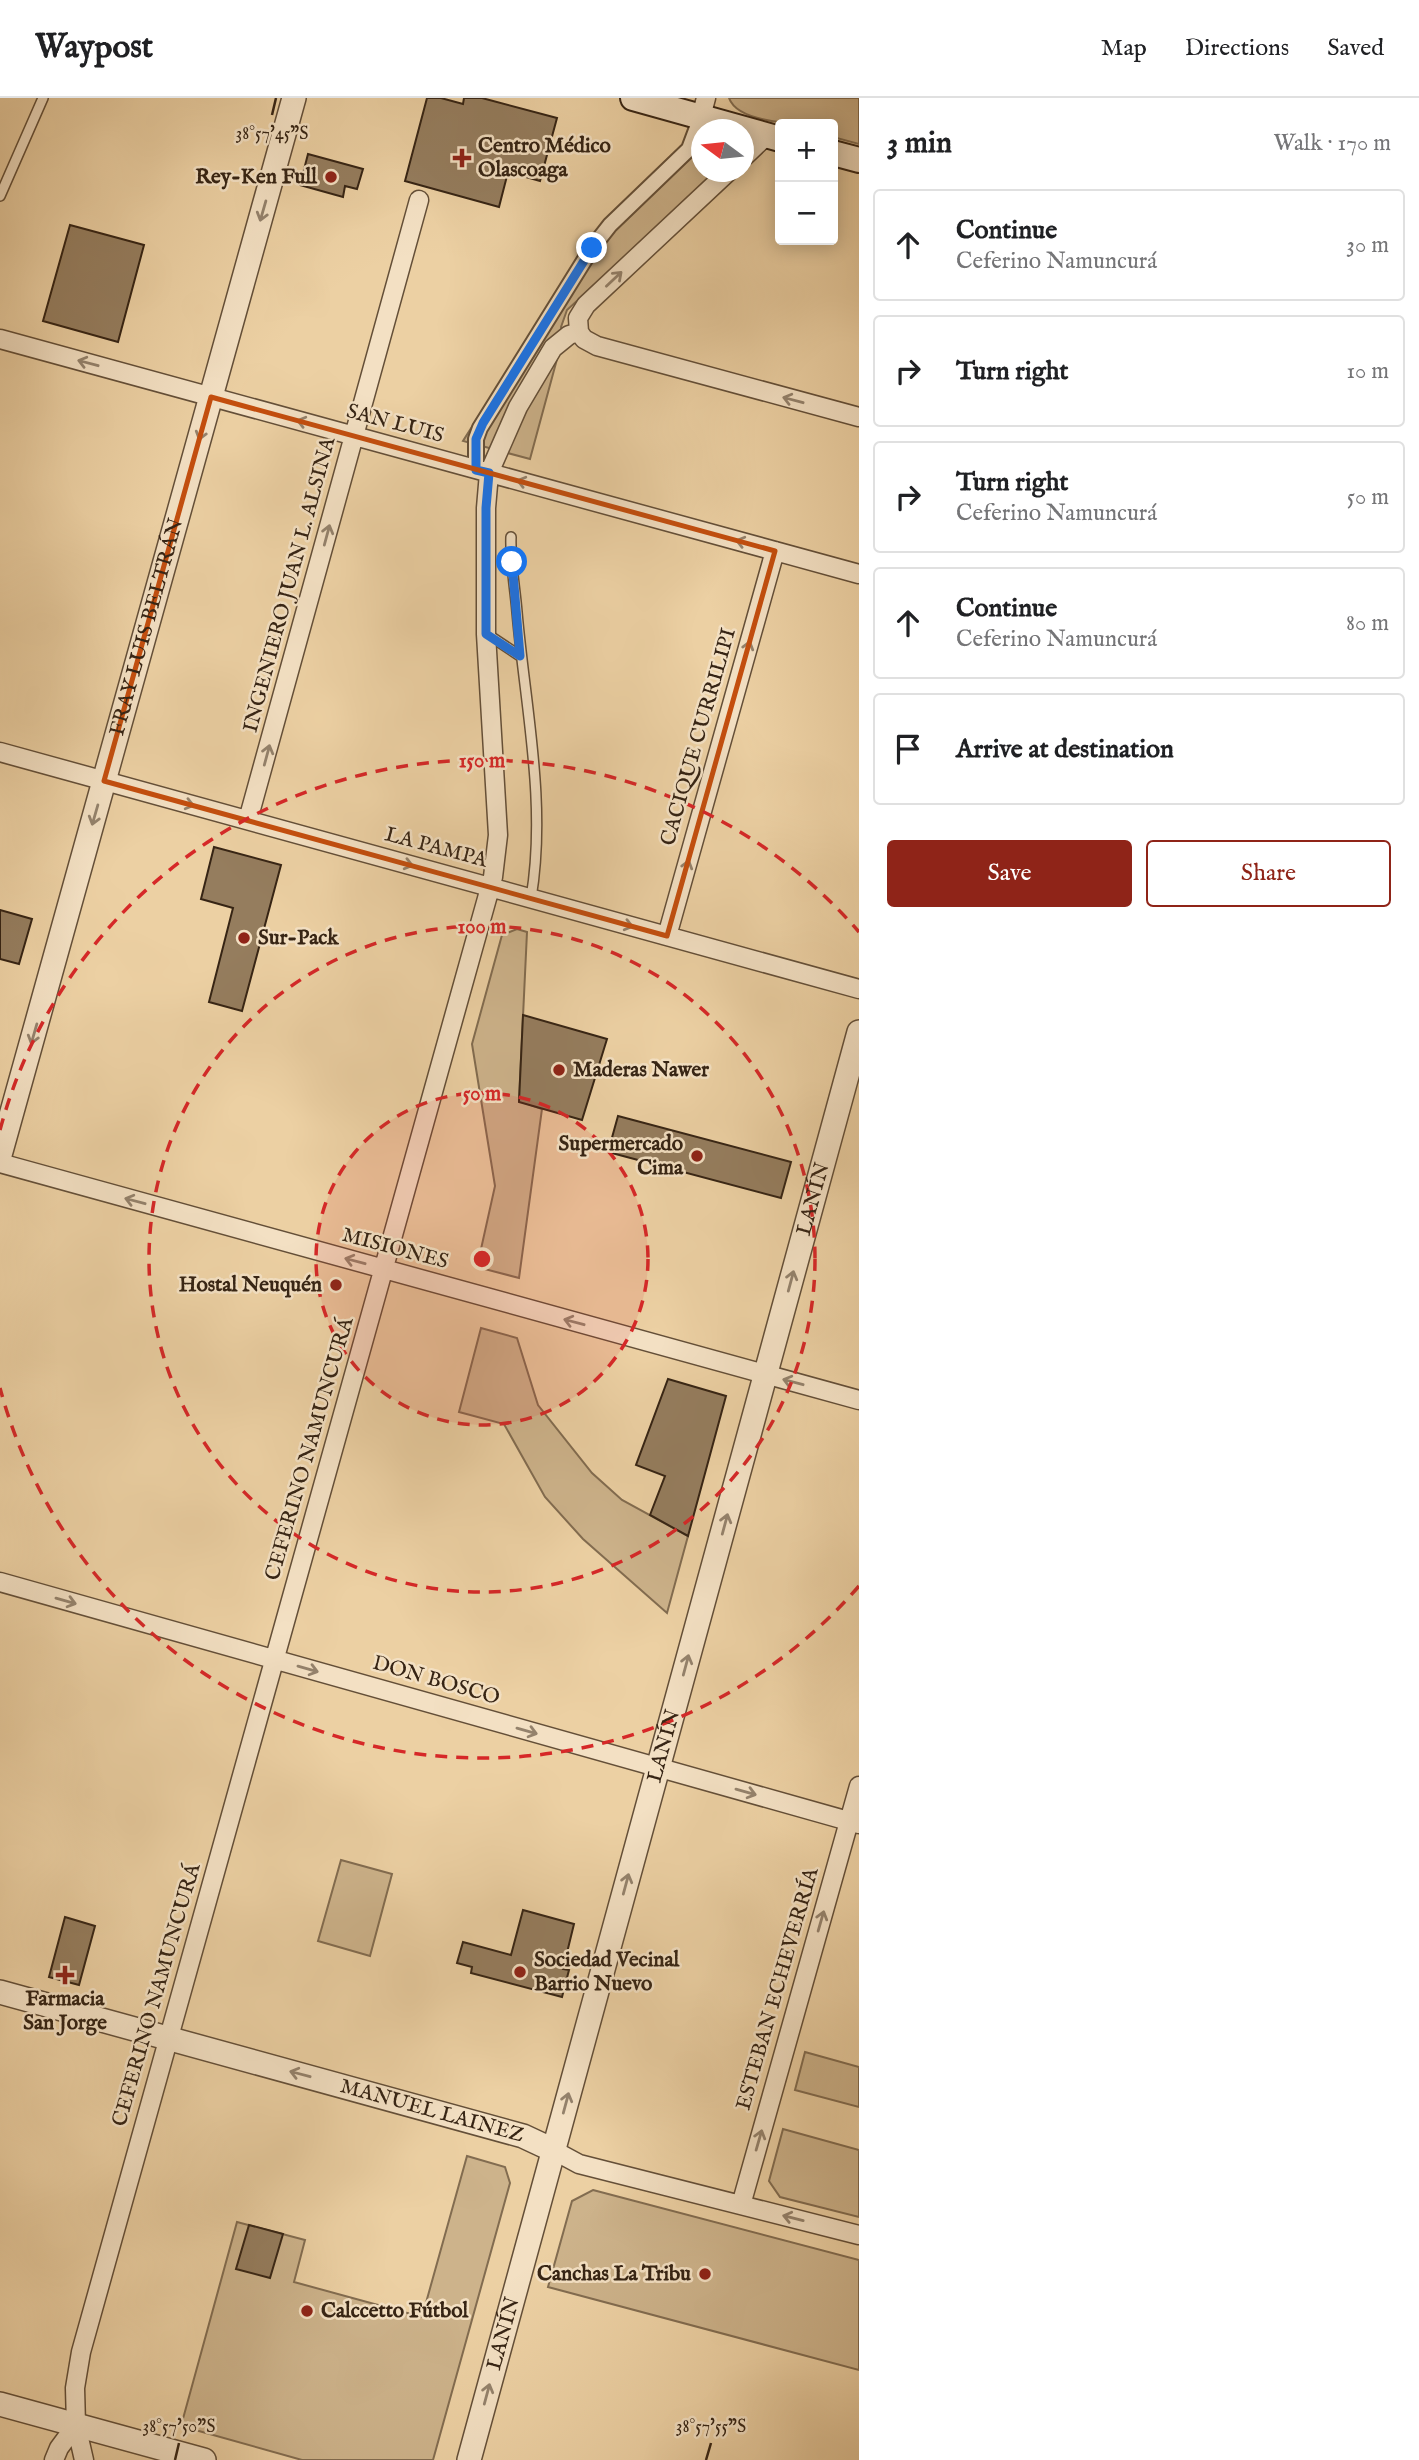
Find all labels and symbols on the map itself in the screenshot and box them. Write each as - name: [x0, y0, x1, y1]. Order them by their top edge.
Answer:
- north arrow: [691, 119, 754, 182]
- text: 38°57'45"S: [236, 123, 308, 146]
- place label: Centro Médico Olascoaga: [478, 133, 612, 184]
- marker: Centro Médico Olascoaga: [452, 148, 472, 168]
- place label: Rey-Ken Full: [195, 164, 318, 191]
- marker: Rey-Ken Full: [323, 169, 339, 185]
- one-way arrow: [255, 200, 268, 222]
- route end: [576, 232, 607, 263]
- one-way arrow: [605, 270, 622, 287]
- one-way arrow: [77, 356, 99, 369]
- one-way arrow: [782, 392, 804, 405]
- street label: SAN LUIS: [343, 398, 447, 450]
- one-way arrow: [296, 416, 318, 429]
- one-way arrow: [194, 419, 207, 441]
- street label: INGENIERO JUAN L. ALSINA: [238, 434, 343, 736]
- one-way arrow: [516, 476, 538, 489]
- street label: FRAY LUIS BELTRÁN: [104, 515, 190, 739]
- one-way arrow: [321, 524, 334, 547]
- one-way arrow: [735, 536, 757, 549]
- route start: [496, 546, 527, 577]
- street label: CACIQUE CURRILIPI: [655, 625, 743, 849]
- one-way arrow: [741, 640, 754, 663]
- one-way arrow: [261, 744, 274, 766]
- text: 150 m: [459, 748, 506, 775]
- one-way arrow: [173, 797, 195, 810]
- one-way arrow: [87, 803, 100, 825]
- street label: LA PAMPA: [382, 821, 491, 875]
- one-way arrow: [391, 857, 414, 870]
- one-way arrow: [680, 859, 693, 881]
- text: 100 m: [457, 914, 507, 941]
- one-way arrow: [611, 918, 633, 931]
- place label: Sur-Pack: [258, 925, 339, 952]
- marker: Sur-Pack: [236, 930, 252, 946]
- one-way arrow: [27, 1022, 40, 1045]
- place label: Maderas Nawer: [573, 1057, 709, 1084]
- marker: Maderas Nawer: [551, 1062, 567, 1078]
- text: 50 m: [463, 1081, 502, 1108]
- place label: Supermercado Cima: [559, 1131, 684, 1182]
- marker: Supermercado Cima: [689, 1148, 705, 1164]
- street label: LANÍN: [791, 1160, 836, 1239]
- one-way arrow: [124, 1193, 146, 1206]
- street label: MISIONES: [339, 1222, 451, 1276]
- centre of rings: [470, 1247, 494, 1271]
- one-way arrow: [344, 1254, 366, 1267]
- one-way arrow: [785, 1270, 798, 1292]
- place label: Hostal Neuquén: [179, 1272, 322, 1299]
- marker: Hostal Neuquén: [328, 1277, 344, 1293]
- street label: CEFERINO NAMUNCURÁ: [259, 1313, 361, 1584]
- one-way arrow: [563, 1314, 585, 1327]
- one-way arrow: [782, 1375, 805, 1388]
- one-way arrow: [719, 1513, 732, 1535]
- one-way arrow: [54, 1595, 76, 1608]
- street label: DON BOSCO: [369, 1650, 503, 1712]
- one-way arrow: [680, 1654, 693, 1676]
- one-way arrow: [296, 1663, 319, 1676]
- street label: LANÍN: [641, 1707, 687, 1786]
- one-way arrow: [516, 1725, 538, 1738]
- one-way arrow: [735, 1787, 757, 1800]
- street label: CEFERINO NAMUNCURÁ: [106, 1859, 208, 2130]
- street label: ESTEBAN ECHEVERRÍA: [729, 1863, 826, 2113]
- one-way arrow: [620, 1873, 633, 1896]
- one-way arrow: [815, 1910, 828, 1932]
- place label: Sociedad Vecinal Barrio Nuevo: [534, 1947, 681, 1998]
- marker: Sociedad Vecinal Barrio Nuevo: [512, 1964, 528, 1980]
- marker: Farmacia San Jorge: [57, 1967, 73, 1983]
- place label: Farmacia San Jorge: [23, 1986, 107, 2037]
- one-way arrow: [289, 2067, 311, 2080]
- street label: MANUEL LAINEZ: [337, 2073, 527, 2149]
- one-way arrow: [560, 2093, 573, 2115]
- one-way arrow: [754, 2129, 767, 2151]
- one-way arrow: [782, 2211, 805, 2224]
- place label: Canchas La Tribu: [537, 2261, 691, 2288]
- marker: Canchas La Tribu: [697, 2266, 713, 2282]
- street label: LANÍN: [481, 2294, 526, 2373]
- place label: Calccetto Fútbol: [321, 2298, 469, 2325]
- marker: Calccetto Fútbol: [299, 2303, 315, 2319]
- one-way arrow: [481, 2383, 494, 2406]
- text: 38°57'50"S: [143, 2416, 215, 2439]
- text: 38°57'55"S: [676, 2416, 746, 2439]

